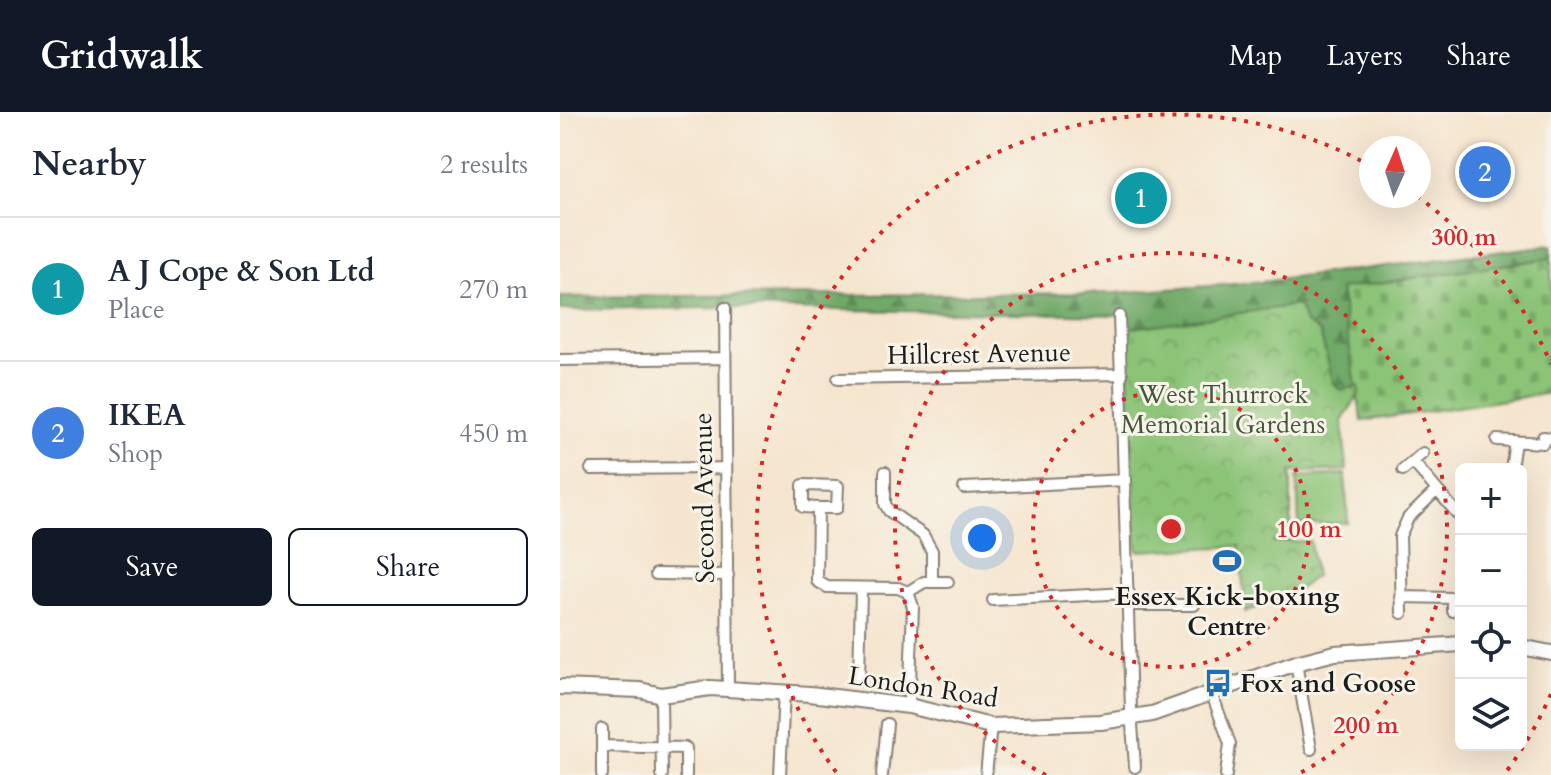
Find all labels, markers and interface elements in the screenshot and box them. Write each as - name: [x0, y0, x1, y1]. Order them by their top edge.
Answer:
- text: Gridwalk: [40, 30, 203, 82]
- text: Map: [1229, 37, 1282, 75]
- text: Layers: [1326, 37, 1403, 75]
- text: Share: [1447, 37, 1511, 75]
- north arrow: [1359, 136, 1431, 208]
- text: Nearby: [32, 141, 147, 187]
- pin: 2: [1459, 142, 1511, 202]
- text: 2 results: [440, 147, 528, 182]
- pin: 1: [1115, 168, 1167, 228]
- text: 300 m: [1431, 221, 1498, 254]
- text: A J Cope & Son Ltd: [108, 251, 375, 292]
- text: 1: [51, 272, 65, 307]
- text: 270 m: [459, 272, 528, 307]
- text: Place: [108, 292, 165, 327]
- street label: Hillcrest Avenue: [887, 335, 1071, 373]
- park label: West Thurrock Memorial Gardens: [1121, 377, 1325, 442]
- text: IKEA: [108, 395, 186, 436]
- street label: Second Avenue: [685, 412, 723, 584]
- text: 2: [51, 416, 65, 451]
- text: 450 m: [459, 416, 528, 451]
- text: Shop: [108, 436, 163, 471]
- map controls: [1455, 463, 1527, 751]
- button: +: [1455, 463, 1527, 535]
- text: 100 m: [1276, 513, 1343, 546]
- centre of rings: [1157, 515, 1185, 543]
- your location: [962, 518, 1002, 558]
- button: Save: [32, 528, 272, 606]
- button: Share: [288, 528, 528, 606]
- button: −: [1455, 535, 1527, 607]
- sports icon: Essex Kick-boxing Centre: [1212, 546, 1242, 576]
- place label: Essex Kick-boxing Centre: [1115, 579, 1340, 644]
- button: locate: [1455, 607, 1527, 679]
- street label: London Road: [846, 658, 1001, 716]
- place label: Fox and Goose: [1240, 666, 1416, 701]
- bus stop icon: Fox and Goose: [1203, 668, 1233, 698]
- button: layers: [1455, 679, 1527, 751]
- text: 200 m: [1333, 709, 1400, 742]

